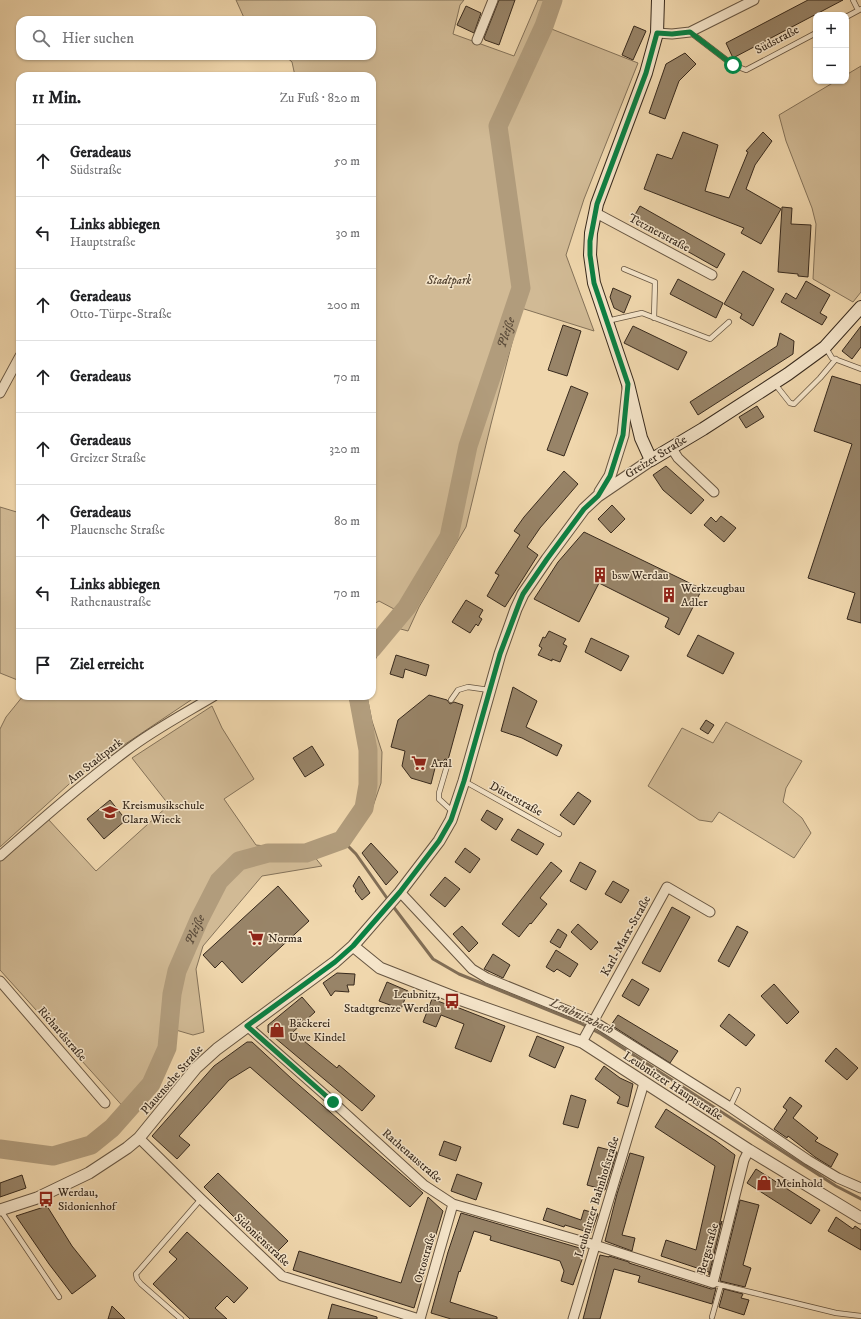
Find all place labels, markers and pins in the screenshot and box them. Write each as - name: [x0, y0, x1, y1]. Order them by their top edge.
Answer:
- building icon: bsw Werdau: [591, 566, 609, 584]
- place label: bsw Werdau: [612, 568, 669, 583]
- place label: Werkzeugbau Adler: [680, 581, 745, 610]
- building icon: Werkzeugbau Adler: [660, 586, 678, 604]
- supermarket icon: Aral: [410, 754, 428, 772]
- place label: Aral: [431, 756, 452, 771]
- place label: Kreismusikschule Clara Wieck: [122, 798, 205, 827]
- school or university icon: Kreismusikschule Clara Wieck: [101, 803, 119, 821]
- supermarket icon: Norma: [247, 929, 265, 947]
- place label: Norma: [268, 931, 303, 946]
- place label: Leubnitz, Stadtgrenze Werdau: [344, 987, 440, 1016]
- bus stop icon: Leubnitz, Stadtgrenze Werdau: [443, 992, 461, 1010]
- place label: Bäckerei Uwe Kindel: [289, 1016, 346, 1045]
- shop icon: Bäckerei Uwe Kindel: [268, 1021, 286, 1039]
- shop icon: Meinhold: [755, 1174, 773, 1192]
- place label: Meinhold: [776, 1176, 823, 1191]
- place label: Werdau, Sidonienhof: [57, 1185, 118, 1214]
- bus stop icon: Werdau, Sidonienhof: [37, 1190, 55, 1208]

